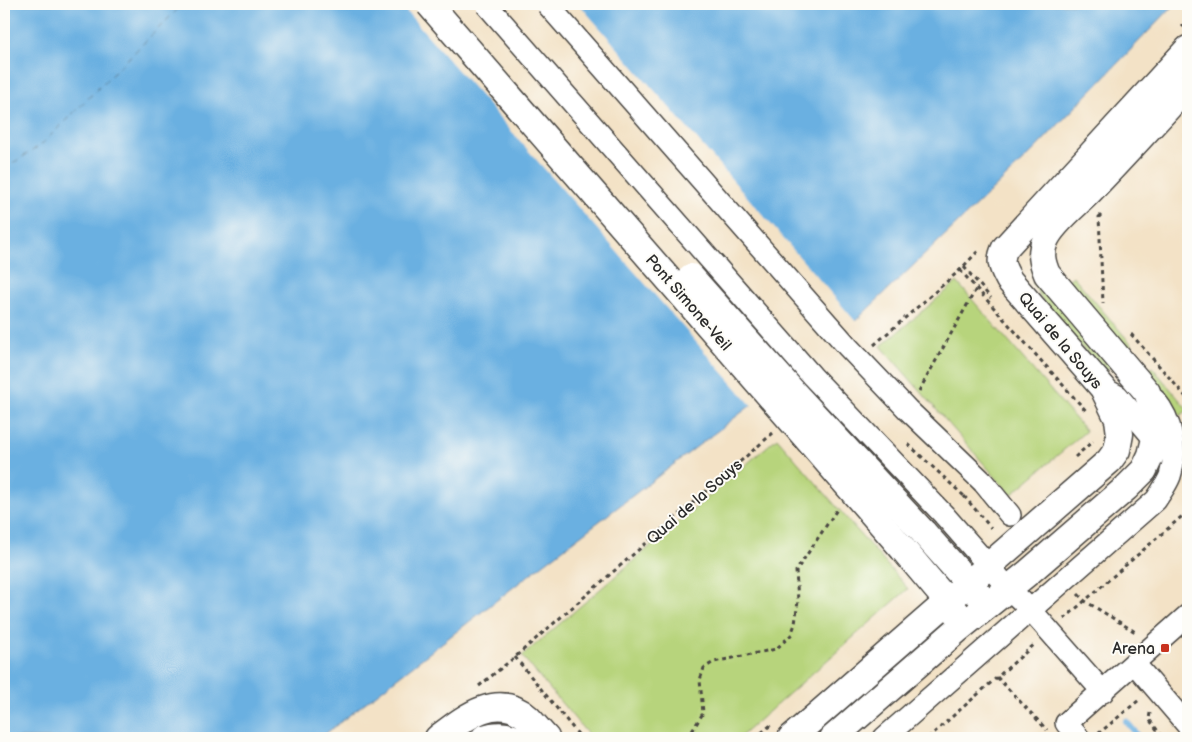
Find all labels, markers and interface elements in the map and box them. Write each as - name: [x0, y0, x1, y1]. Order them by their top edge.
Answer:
- street label: Pont Simone-Veil: [641, 251, 735, 355]
- street label: Quai de la Souys: [1014, 289, 1106, 393]
- street label: Quai de la Souys: [643, 455, 747, 549]
- place label: Arena: [1112, 640, 1155, 659]
- marker: Arena: [1159, 642, 1171, 654]

